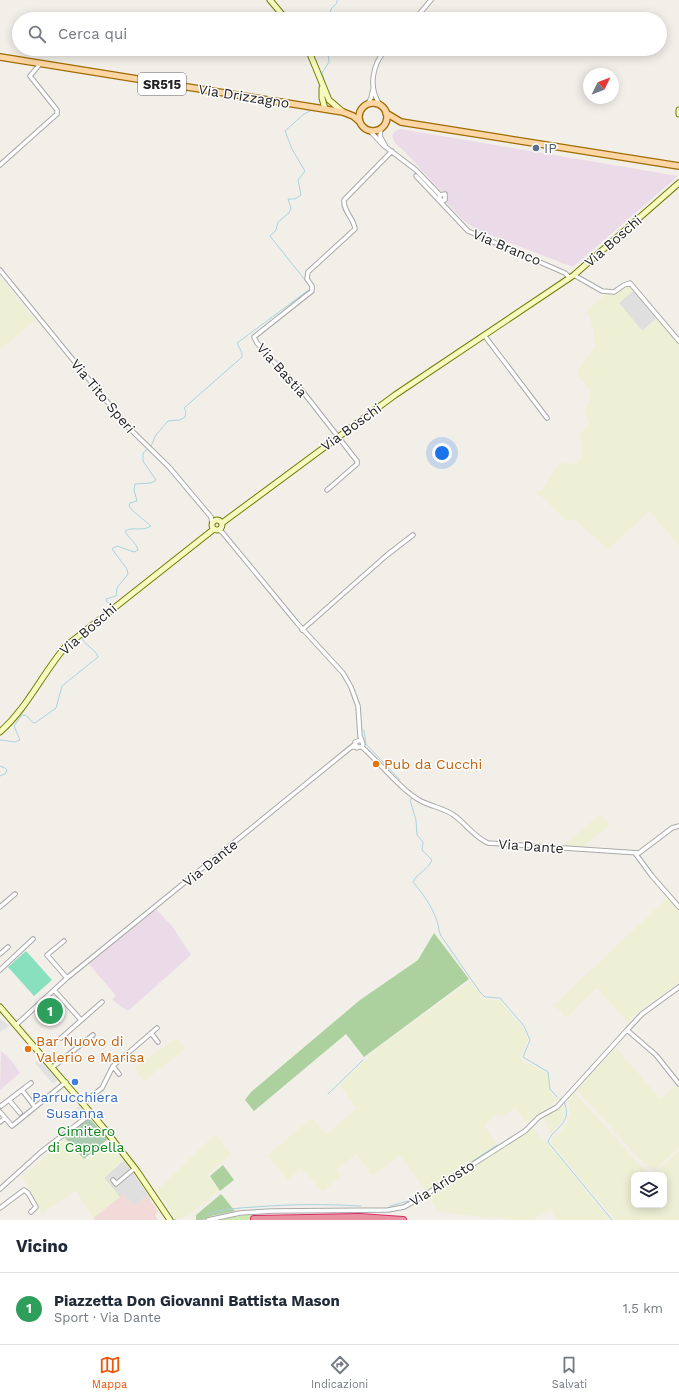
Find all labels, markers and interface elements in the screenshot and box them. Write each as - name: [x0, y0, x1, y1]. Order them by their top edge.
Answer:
- search box: [12, 12, 667, 56]
- icon: search: [26, 23, 48, 45]
- text: Cerca qui: [58, 25, 127, 43]
- north arrow: [583, 68, 619, 104]
- road number: SR515: [138, 73, 186, 95]
- street label: Via Drizzagno: [197, 81, 291, 111]
- place label: IP: [544, 140, 557, 156]
- marker: IP: [531, 143, 541, 153]
- street label: Via Boschi: [581, 212, 645, 270]
- street label: Via Branco: [470, 225, 544, 269]
- street label: Via Bastia: [254, 340, 310, 400]
- street label: Via Tito Speri: [68, 356, 138, 436]
- street label: Via Boschi: [318, 400, 384, 454]
- your location: [432, 443, 452, 463]
- street label: Via Boschi: [56, 600, 120, 658]
- place label: Pub da Cucchi: [384, 756, 482, 772]
- marker: Pub da Cucchi: [371, 759, 381, 769]
- street label: Via Dante: [179, 836, 241, 890]
- street label: Via Dante: [498, 836, 564, 856]
- pin: 1: [37, 996, 63, 1026]
- place label: Bar Nuovo di Valerio e Marisa: [36, 1033, 145, 1065]
- marker: Bar Nuovo di Valerio e Marisa: [23, 1044, 33, 1054]
- marker: Parrucchiera Susanna: [70, 1077, 80, 1087]
- place label: Parrucchiera Susanna: [32, 1089, 118, 1121]
- park label: Cimitero di Cappella: [48, 1123, 125, 1155]
- street label: Via Ariosto: [407, 1157, 477, 1209]
- map controls: [631, 1172, 667, 1208]
- button: layers: [631, 1172, 667, 1208]
- text: Vicino: [16, 1236, 68, 1256]
- text: Piazzetta Don Giovanni Battista Mason: [54, 1292, 340, 1310]
- text: 1: [26, 1301, 32, 1316]
- text: 1.5 km: [623, 1301, 663, 1316]
- text: Sport · Via Dante: [54, 1310, 161, 1325]
- tab: Mappa: [92, 1354, 127, 1391]
- tab: Indicazioni: [311, 1354, 368, 1391]
- tab: Salvati: [552, 1354, 587, 1391]

